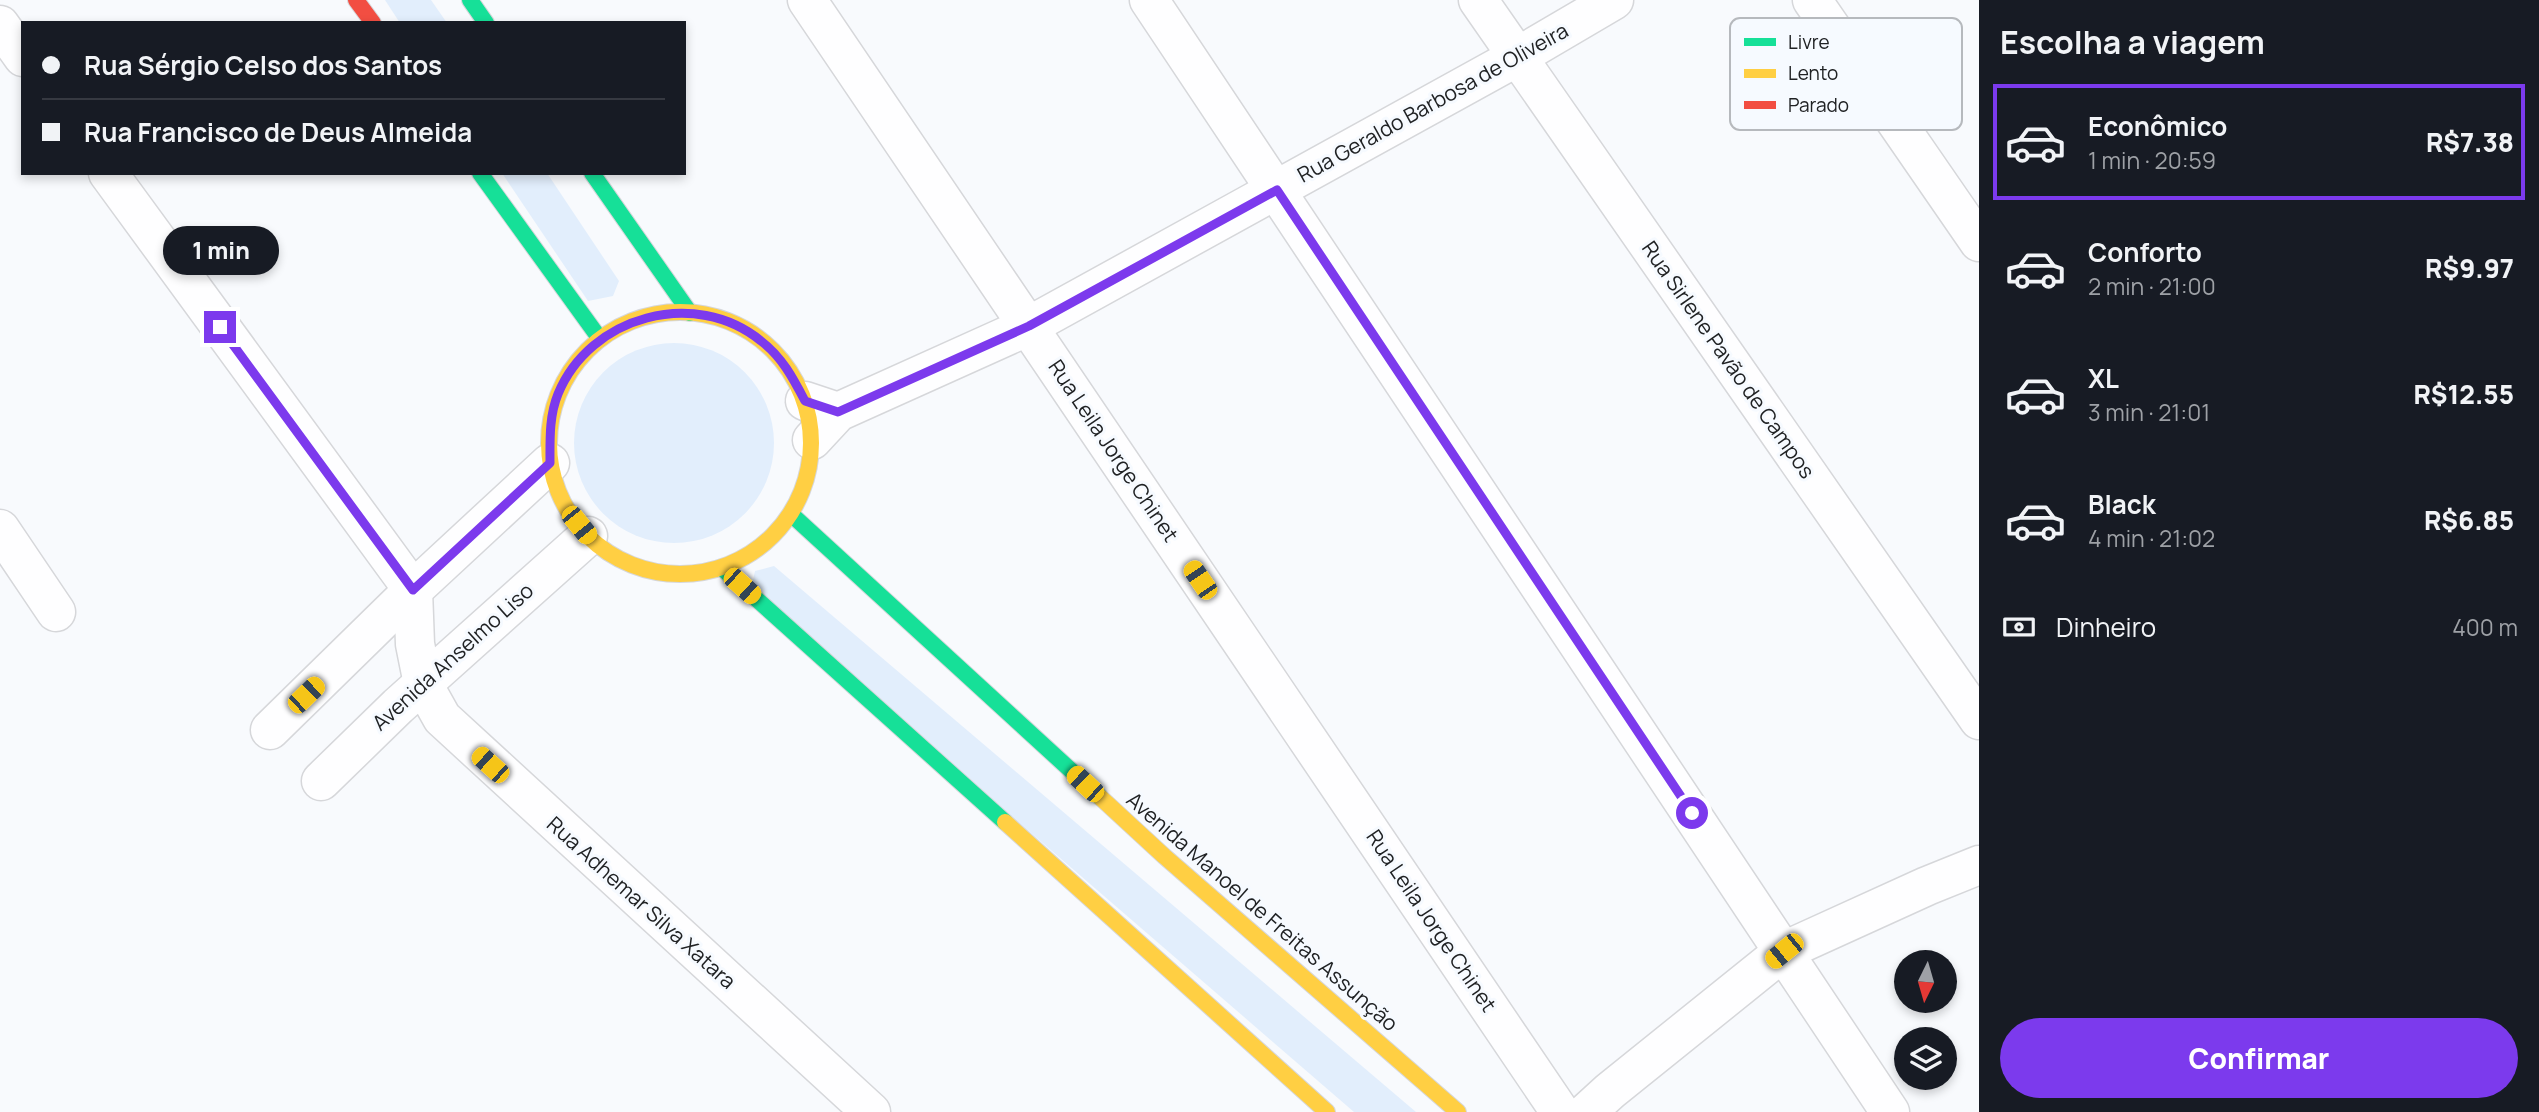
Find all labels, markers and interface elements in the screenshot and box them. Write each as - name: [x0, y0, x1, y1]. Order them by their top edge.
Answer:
- street label: Rua Geraldo Barbosa de Oliveira: [1292, 16, 1573, 188]
- legend: [1730, 18, 1962, 130]
- text: Escolha a viagem: [2000, 20, 2265, 64]
- text: Livre: [1788, 29, 1830, 55]
- text: Rua Sérgio Celso dos Santos: [84, 47, 442, 83]
- text: Lento: [1788, 60, 1838, 86]
- text: Parado: [1788, 92, 1849, 118]
- text: Econômico: [2088, 108, 2227, 144]
- icon: car: [2004, 111, 2067, 174]
- text: Rua Francisco de Deus Almeida: [84, 114, 472, 150]
- text: R$7.38: [2426, 124, 2514, 160]
- text: 1 min · 20:59: [2088, 144, 2216, 176]
- callout: 1 min: [162, 226, 278, 274]
- text: 1 min: [192, 234, 250, 266]
- text: Conforto: [2088, 234, 2202, 270]
- street label: Rua Sirlene Pavão de Campos: [1636, 235, 1822, 484]
- icon: car: [2004, 237, 2067, 300]
- text: R$9.97: [2425, 250, 2514, 286]
- text: 2 min · 21:00: [2088, 270, 2216, 302]
- route end: [204, 311, 236, 343]
- street label: Rua Leila Jorge Chinet: [1042, 354, 1185, 547]
- text: XL: [2088, 360, 2119, 396]
- icon: car: [2004, 363, 2067, 426]
- text: R$12.55: [2413, 376, 2514, 412]
- text: 3 min · 21:01: [2088, 396, 2210, 428]
- text: Black: [2088, 486, 2156, 522]
- icon: car: [2004, 489, 2067, 552]
- car: [558, 502, 601, 548]
- text: R$6.85: [2424, 502, 2514, 538]
- text: 4 min · 21:02: [2088, 522, 2215, 554]
- car: [1180, 557, 1221, 603]
- car: [720, 564, 765, 608]
- street label: Avenida Anselmo Liso: [366, 576, 539, 736]
- icon: cash: [2000, 608, 2038, 646]
- text: Dinheiro: [2056, 609, 2156, 645]
- text: 400 m: [2452, 611, 2518, 643]
- car: [284, 673, 329, 717]
- car: [468, 743, 513, 787]
- car: [1063, 762, 1108, 806]
- street label: Avenida Manoel de Freitas Assunção: [1121, 786, 1404, 1037]
- route start: [1676, 797, 1708, 829]
- street label: Rua Adhemar Silva Xatara: [541, 810, 742, 995]
- street label: Rua Leila Jorge Chinet: [1360, 824, 1503, 1017]
- car: [1762, 930, 1807, 972]
- north arrow: [1894, 950, 1956, 1013]
- map controls: [1894, 950, 1957, 1090]
- button: Confirmar: [2000, 1018, 2518, 1098]
- button: layers: [1894, 1027, 1957, 1090]

